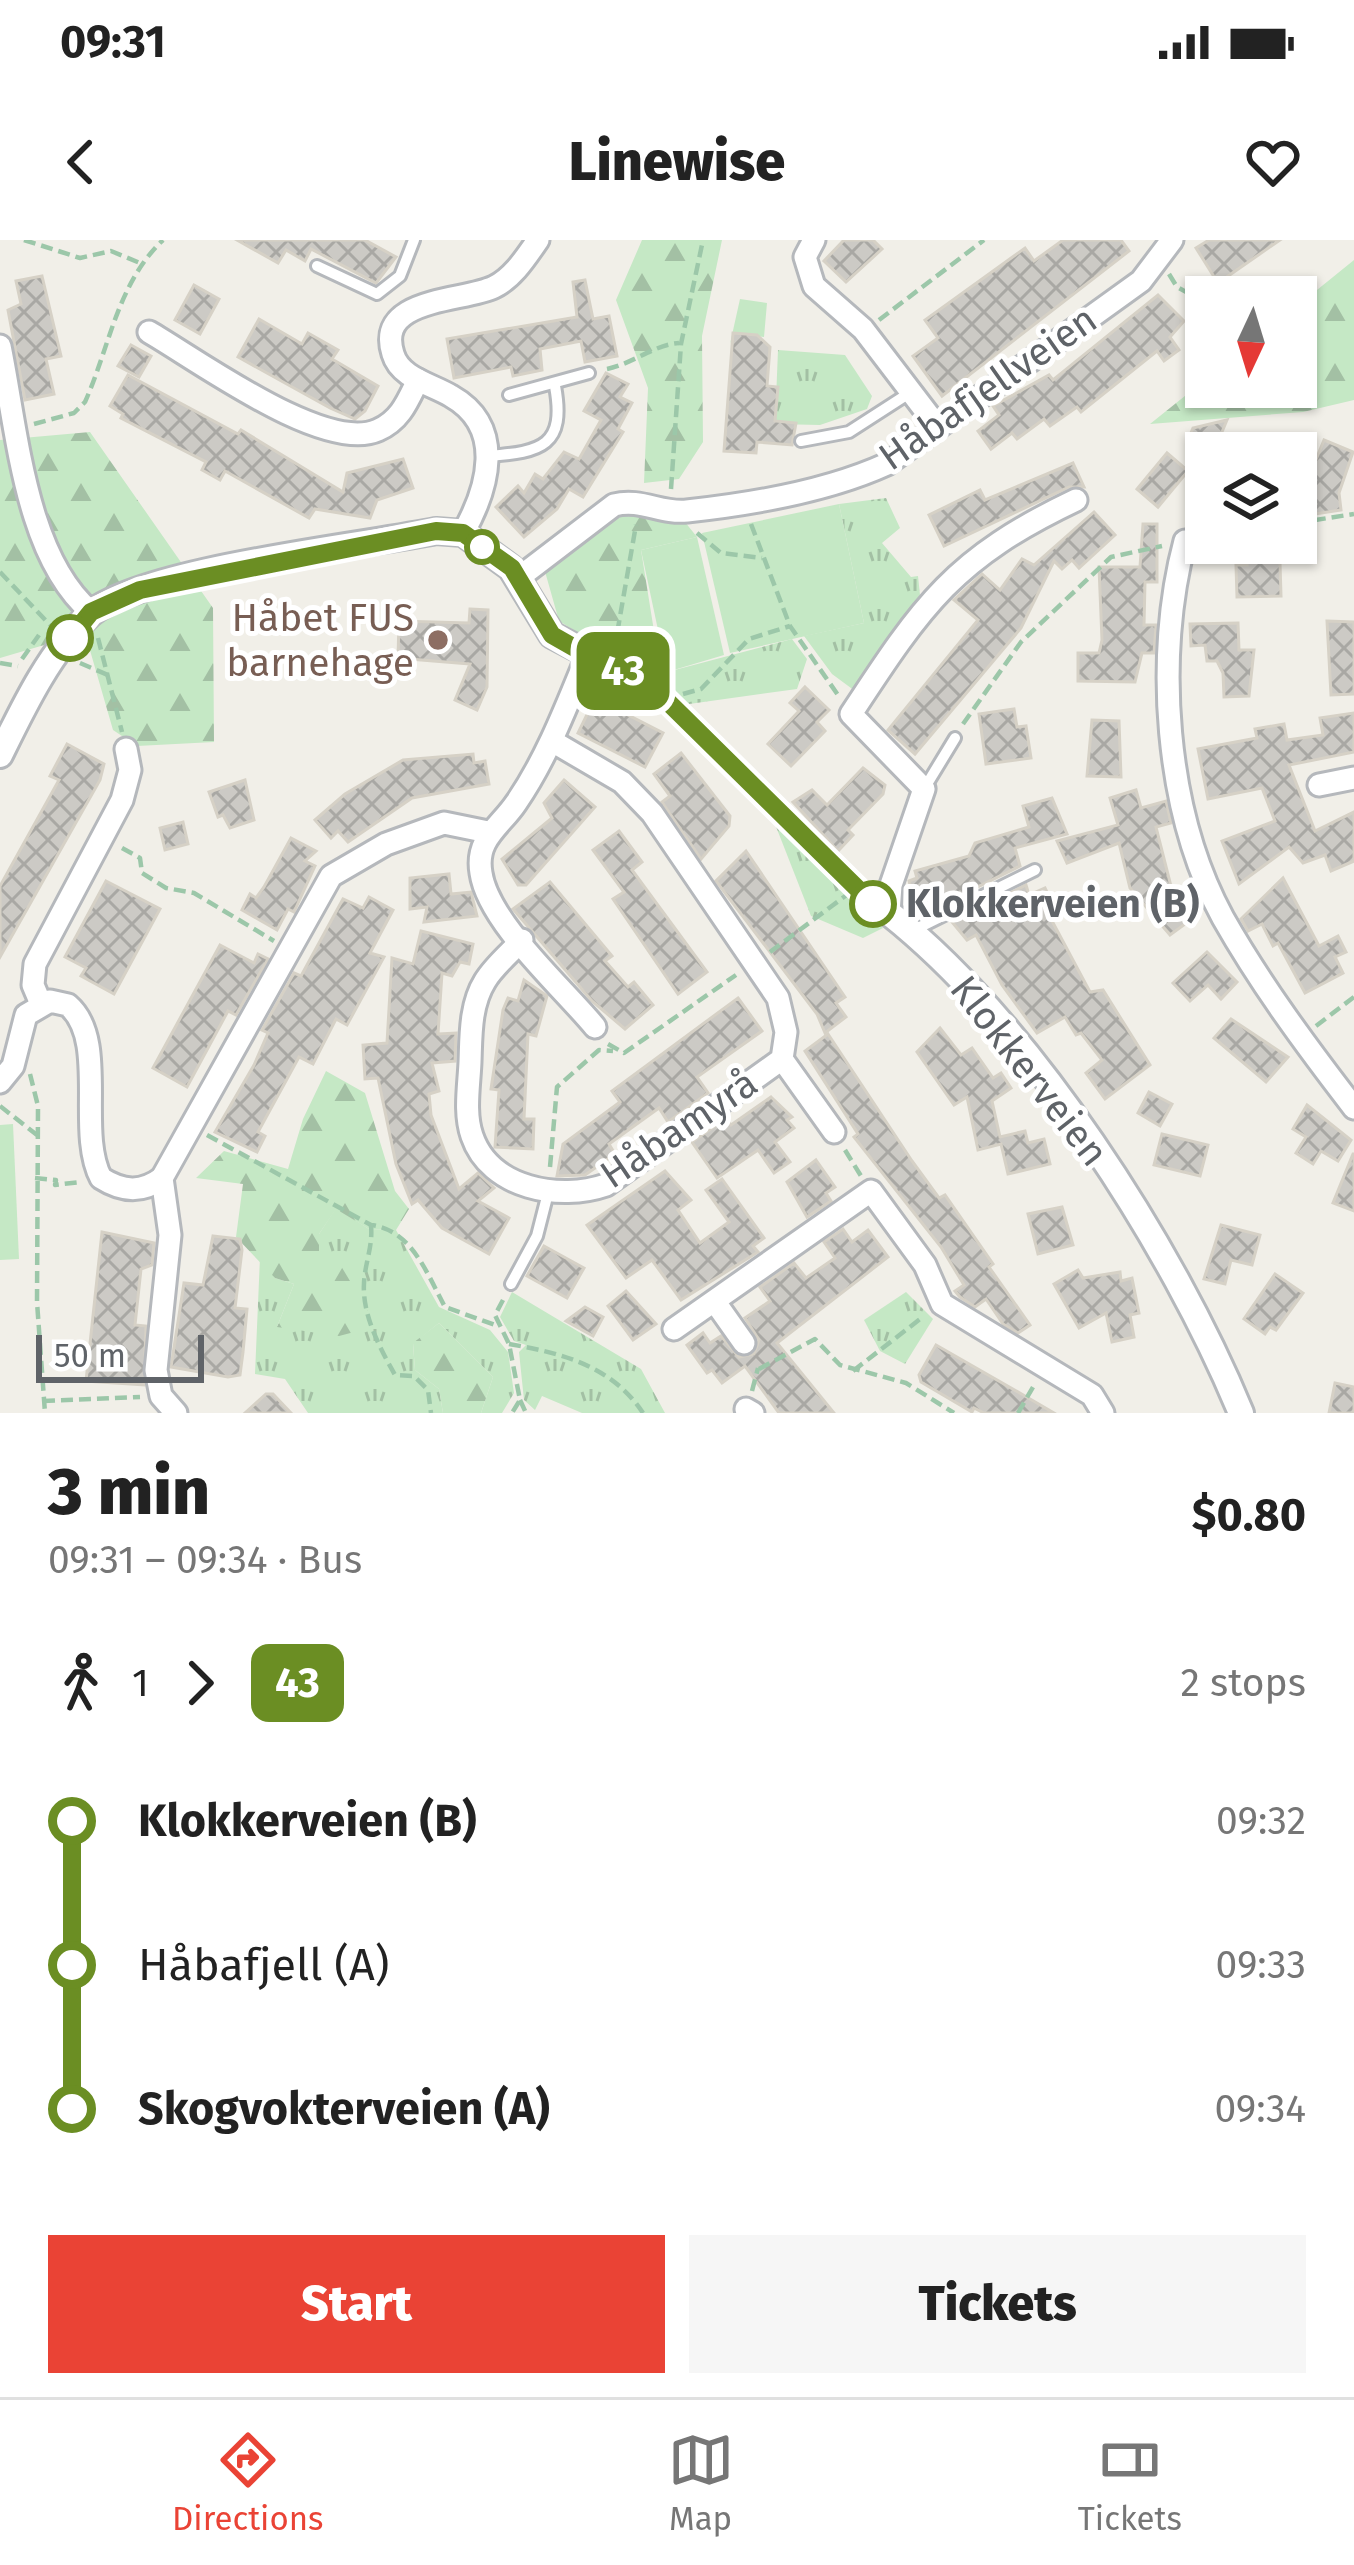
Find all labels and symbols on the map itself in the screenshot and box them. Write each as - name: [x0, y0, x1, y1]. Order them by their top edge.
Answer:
- north arrow: [1185, 276, 1317, 408]
- street label: Håbafjellveien: [870, 296, 1106, 480]
- unlabelled marker: [466, 531, 498, 563]
- place label: Håbet FUS barnehage: [226, 595, 414, 686]
- unlabelled marker: [48, 616, 92, 660]
- marker: Håbet FUS barnehage: [425, 627, 451, 653]
- line badge: 43: [569, 632, 677, 710]
- place label: Klokkerveien (B): [906, 881, 1199, 927]
- marker: Klokkerveien (B): [851, 882, 895, 926]
- street label: Klokkerveien: [941, 967, 1117, 1175]
- street label: Håbamyrå: [592, 1060, 766, 1198]
- scale bar: [36, 1329, 204, 1382]

